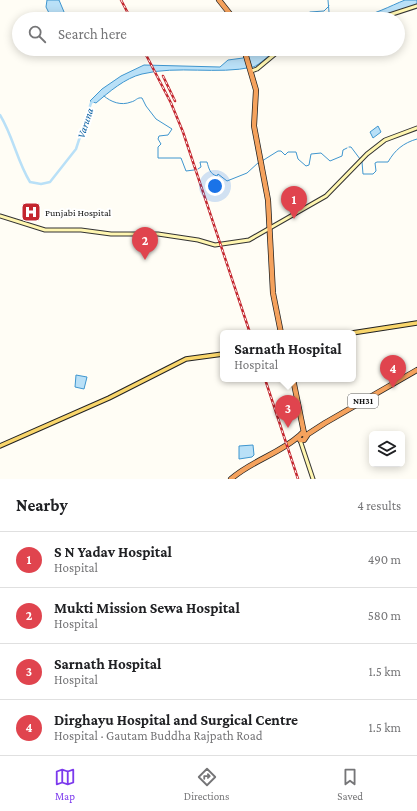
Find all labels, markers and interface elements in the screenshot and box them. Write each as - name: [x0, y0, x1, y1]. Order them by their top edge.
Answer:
- search box: [12, 12, 405, 56]
- icon: search: [26, 23, 48, 45]
- text: Search here: [58, 26, 127, 42]
- water label: Varuna: [75, 106, 95, 140]
- your location: [205, 176, 225, 196]
- pin: 1: [281, 186, 307, 219]
- hospital icon: Punjabi Hospital: [20, 201, 42, 223]
- place label: Punjabi Hospital: [45, 207, 112, 219]
- pin: 2: [132, 227, 158, 260]
- popup: [220, 330, 356, 382]
- text: Sarnath Hospital: [234, 341, 342, 357]
- pin: 4: [380, 355, 406, 388]
- text: Hospital: [234, 357, 278, 372]
- road number: NH31: [348, 394, 378, 408]
- pin: 3: [275, 395, 301, 428]
- map controls: [369, 431, 405, 467]
- button: layers: [369, 431, 405, 467]
- text: Nearby: [16, 496, 68, 515]
- text: 4 results: [357, 498, 401, 513]
- text: S N Yadav Hospital: [54, 544, 172, 560]
- text: 1: [27, 552, 31, 567]
- text: 490 m: [368, 552, 401, 567]
- text: Hospital: [54, 560, 98, 575]
- text: Mukti Mission Sewa Hospital: [54, 600, 240, 616]
- text: 2: [26, 608, 32, 623]
- text: 580 m: [368, 608, 401, 623]
- text: Hospital: [54, 616, 98, 631]
- text: Sarnath Hospital: [54, 656, 161, 672]
- text: 3: [26, 664, 32, 679]
- text: 1.5 km: [368, 664, 401, 679]
- text: Hospital: [54, 672, 98, 687]
- text: Dirghayu Hospital and Surgical Centre: [54, 712, 298, 728]
- text: 4: [25, 720, 33, 735]
- text: 1.5 km: [368, 720, 401, 735]
- text: Hospital · Gautam Buddha Rajpath Road: [54, 728, 263, 743]
- tab: Map: [54, 766, 76, 802]
- tab: Directions: [184, 766, 229, 802]
- tab: Saved: [337, 766, 363, 802]

